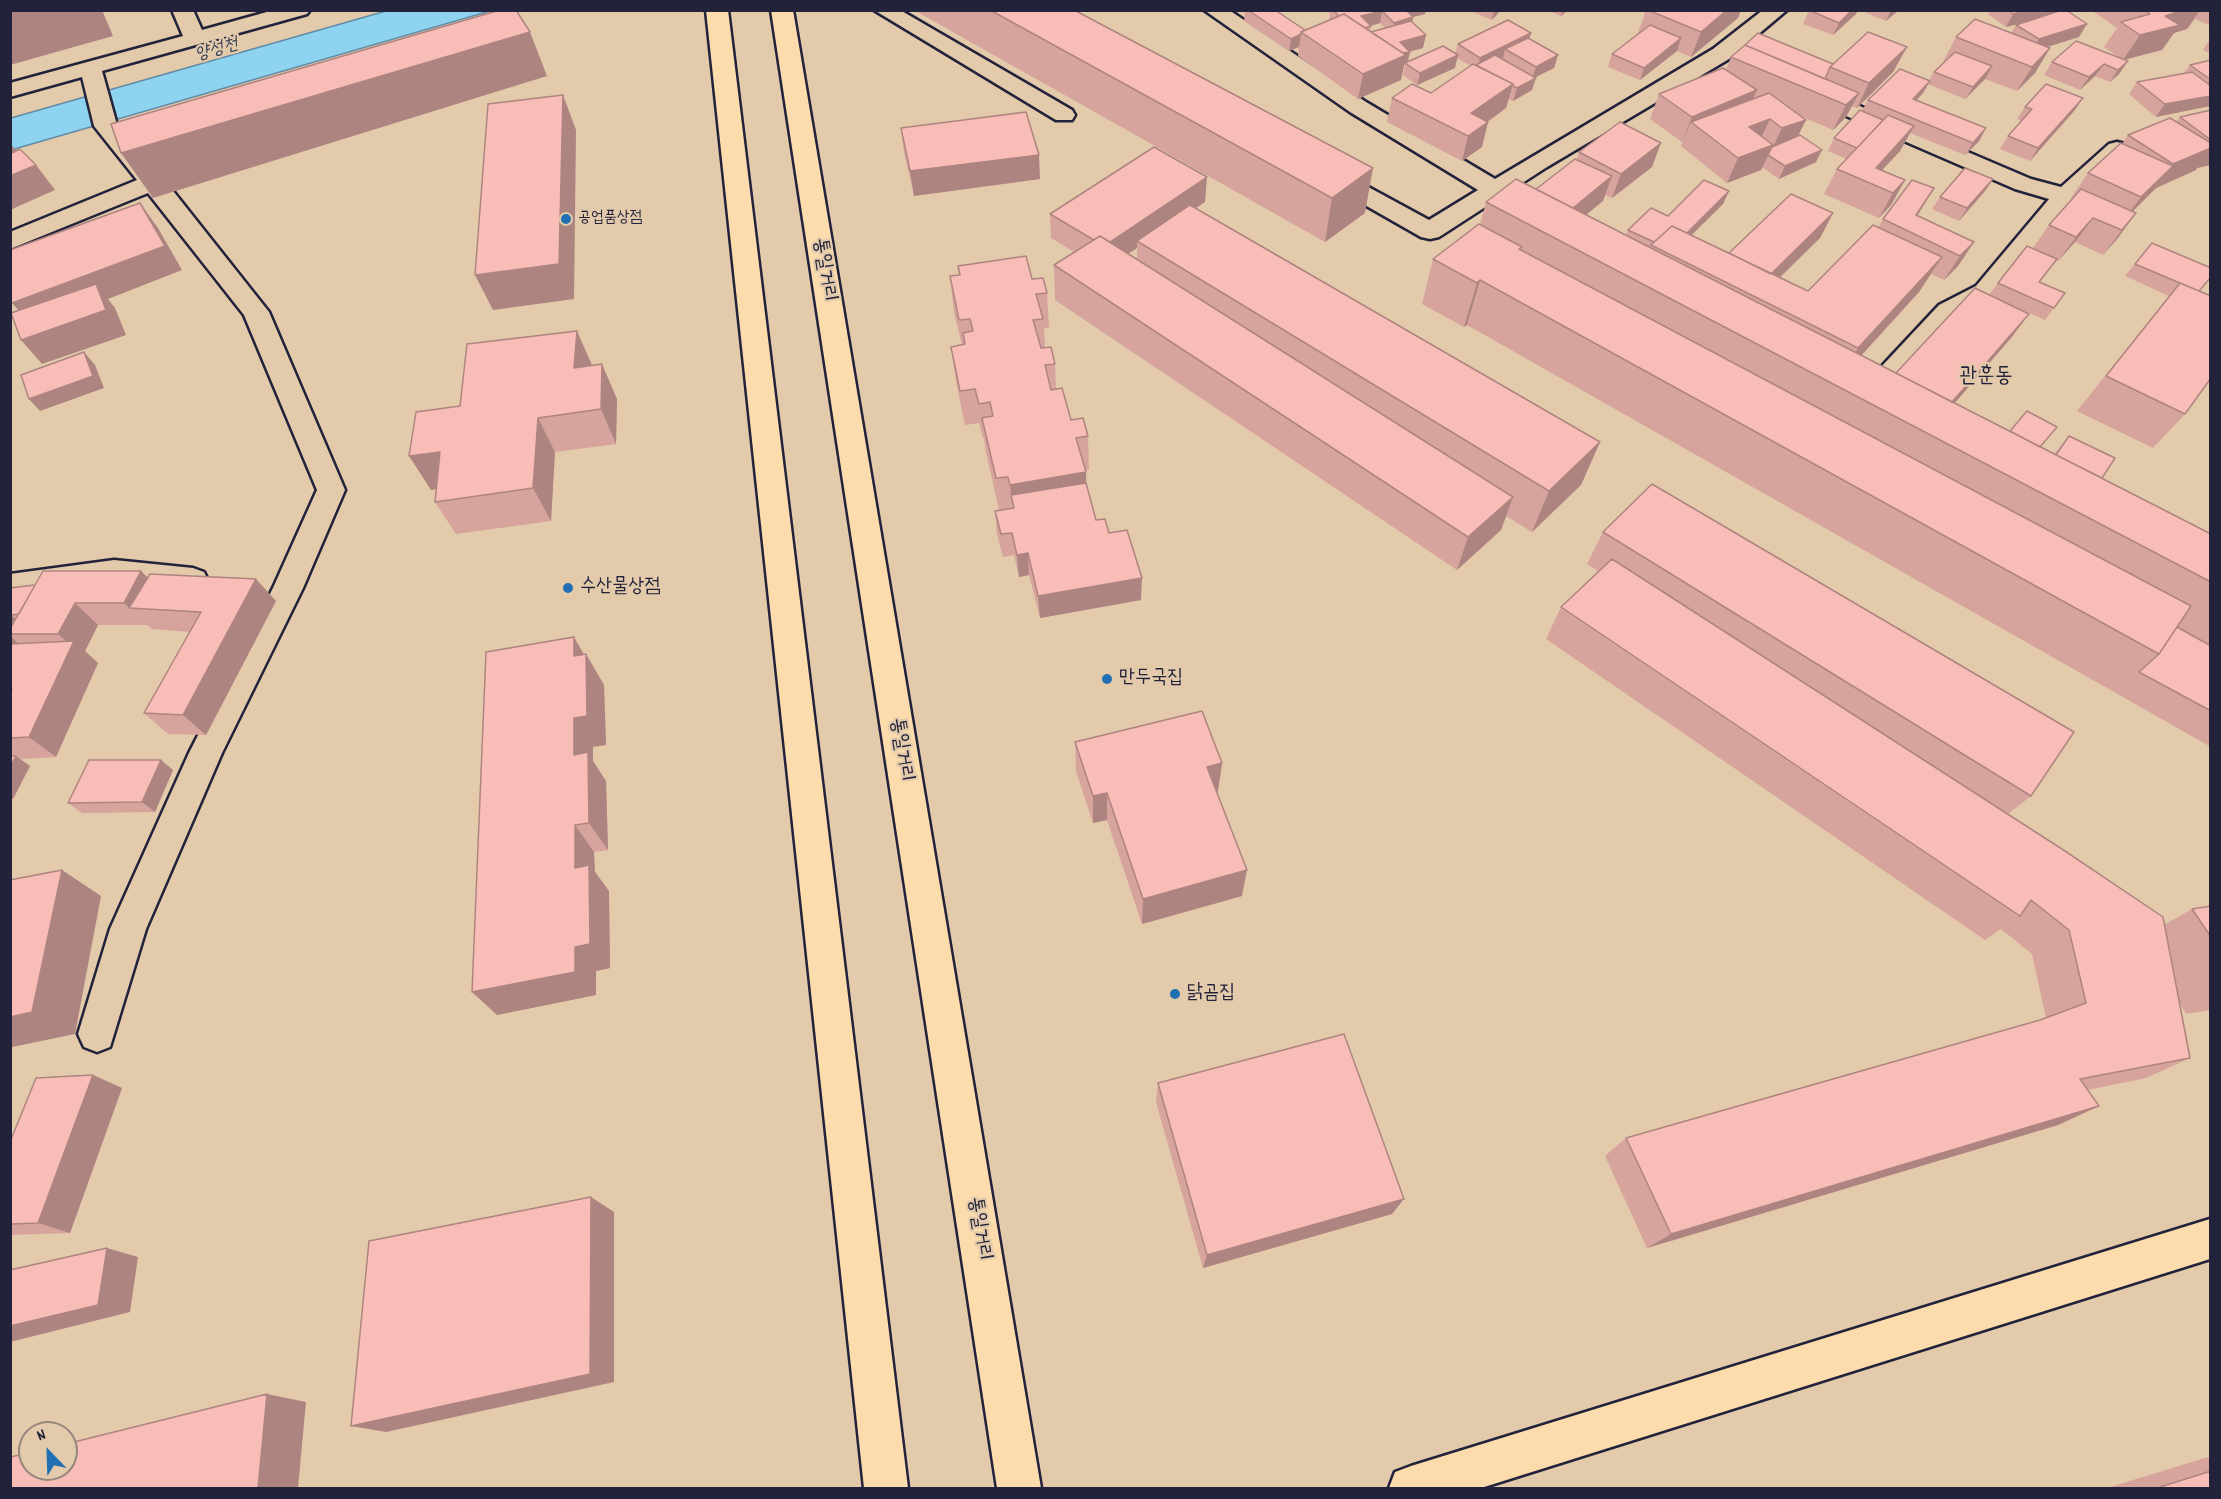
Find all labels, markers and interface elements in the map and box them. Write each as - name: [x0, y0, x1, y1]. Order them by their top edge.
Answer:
- water label: 양성천: [193, 35, 241, 67]
- place label: 공업품상점: [578, 209, 642, 229]
- marker: 공업품상점: [559, 212, 573, 226]
- street label: 통일거리: [806, 236, 840, 304]
- district label: 관훈동: [1959, 365, 2013, 391]
- place label: 수산물상점: [580, 576, 660, 600]
- marker: 수산물상점: [561, 581, 575, 595]
- place label: 만두국집: [1119, 667, 1183, 691]
- marker: 만두국집: [1100, 672, 1114, 686]
- street label: 통일거리: [883, 716, 917, 784]
- place label: 닭곰집: [1187, 982, 1235, 1006]
- marker: 닭곰집: [1168, 987, 1182, 1001]
- street label: 통일거리: [961, 1195, 995, 1263]
- north arrow: [18, 1421, 78, 1481]
- text: N: [33, 1424, 50, 1448]

